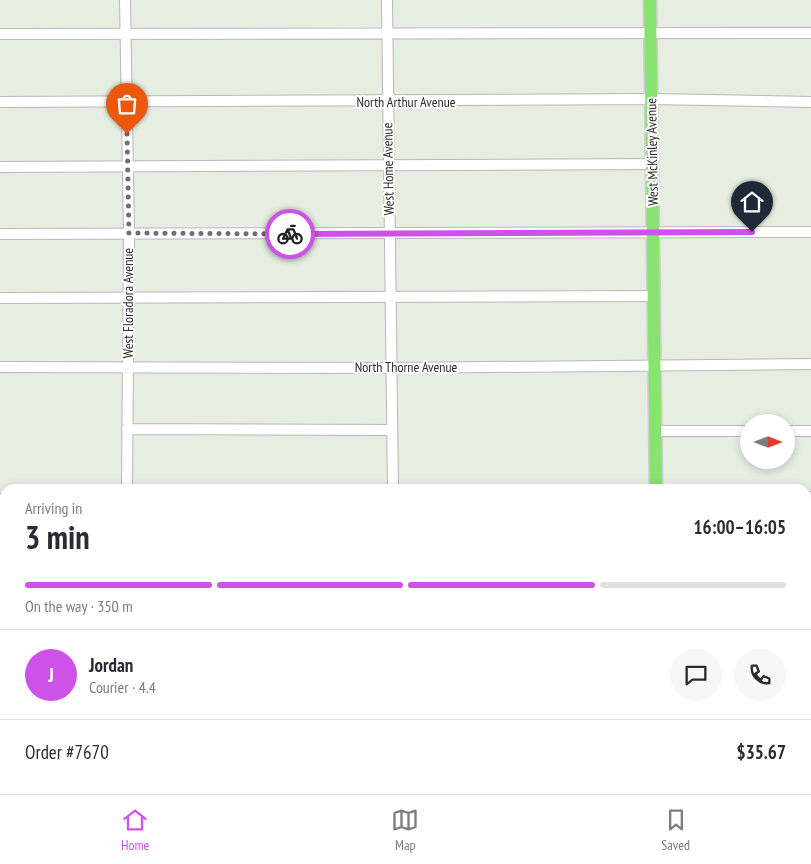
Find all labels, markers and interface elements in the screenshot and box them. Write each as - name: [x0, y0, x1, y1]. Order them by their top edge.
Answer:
- pin: [106, 83, 148, 134]
- icon: bag: [113, 90, 141, 118]
- street label: North Arthur Avenue: [356, 93, 456, 111]
- street label: West McKinley Avenue: [642, 98, 662, 206]
- street label: West Home Avenue: [378, 122, 398, 215]
- pin: [731, 181, 773, 232]
- icon: home: [738, 188, 766, 216]
- courier: [265, 209, 315, 259]
- icon: bike: [276, 220, 304, 248]
- street label: West Floradora Avenue: [119, 248, 137, 358]
- street label: North Thorne Avenue: [355, 358, 458, 376]
- north arrow: [740, 414, 795, 469]
- map controls: [740, 414, 795, 469]
- text: Arriving in: [25, 498, 82, 518]
- text: 16:00–16:05: [693, 515, 786, 539]
- text: 3 min: [25, 516, 90, 558]
- text: On the way · 350 m: [25, 596, 133, 616]
- button: chat: [670, 649, 722, 701]
- button: phone: [734, 649, 786, 701]
- text: Jordan: [89, 653, 133, 677]
- text: J: [48, 663, 54, 687]
- text: Courier · 4.4: [89, 677, 156, 697]
- text: Order #7670: [25, 740, 109, 764]
- text: $35.67: [737, 740, 786, 764]
- tab: Home: [121, 806, 149, 854]
- tab: Map: [391, 806, 419, 854]
- tab: Saved: [661, 806, 690, 854]

